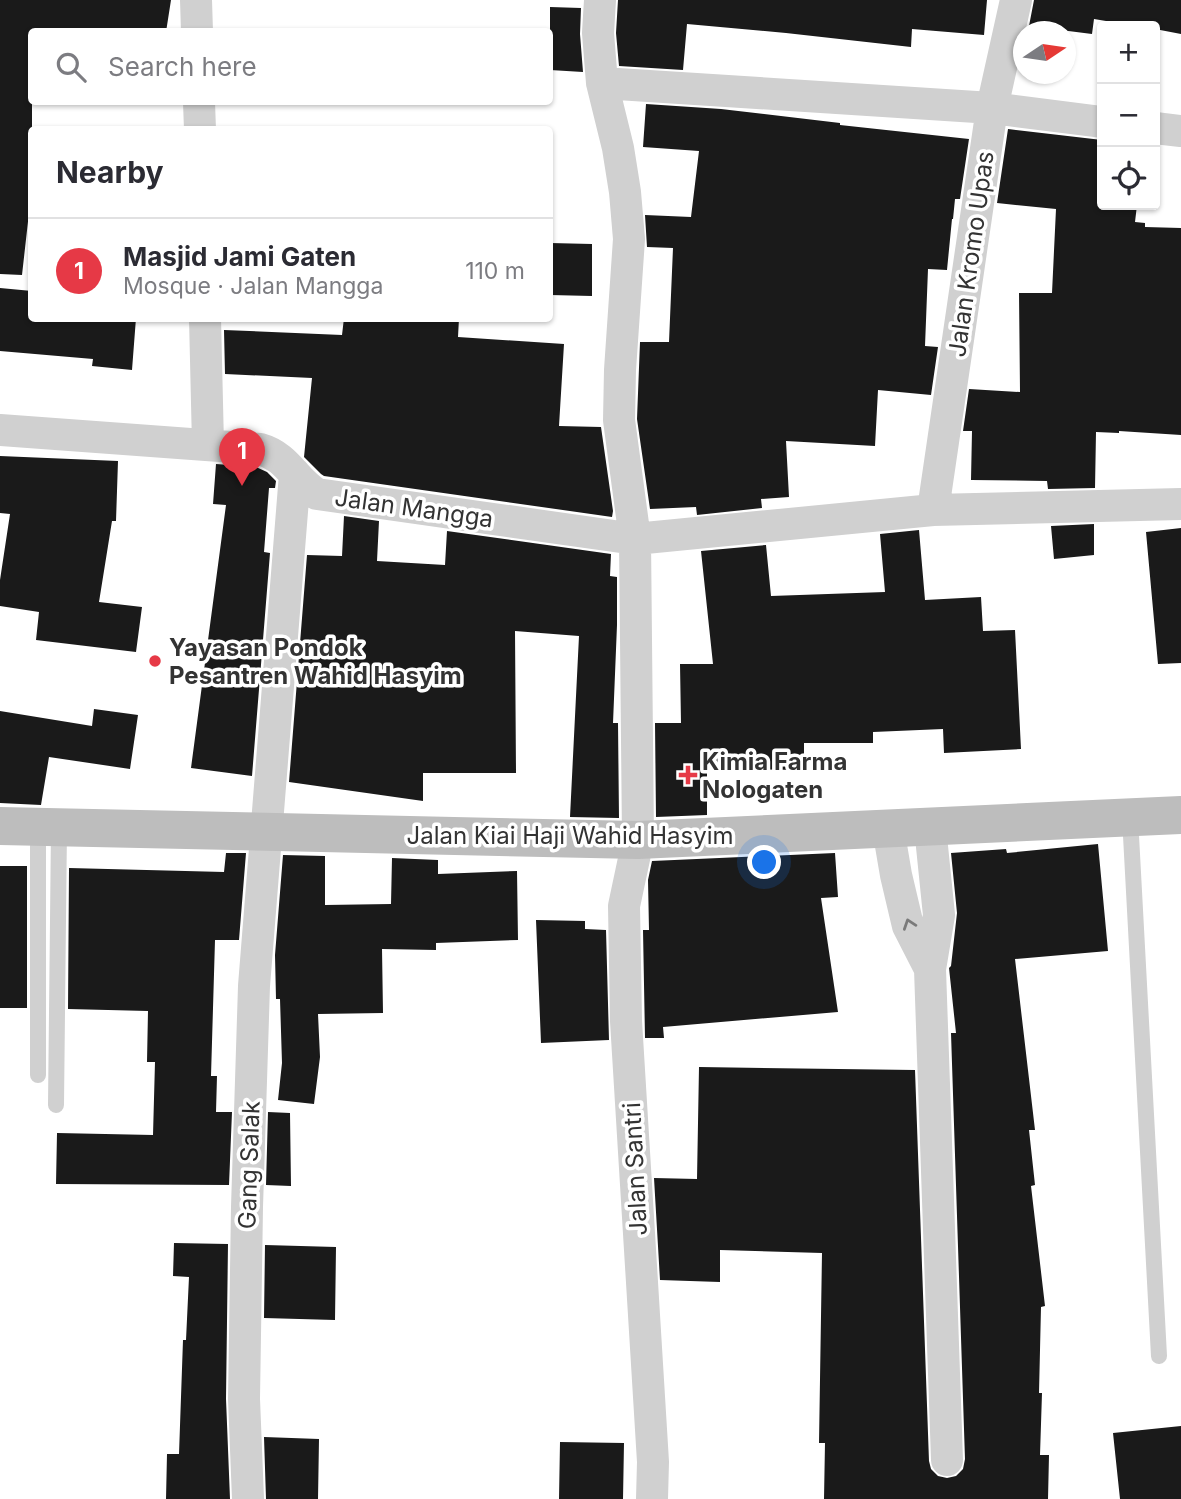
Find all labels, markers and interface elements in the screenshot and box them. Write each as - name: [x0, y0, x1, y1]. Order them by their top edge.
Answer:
- north arrow: [1013, 21, 1076, 84]
- map controls: [1097, 21, 1160, 210]
- button: +: [1097, 21, 1160, 84]
- search box: [28, 28, 553, 105]
- icon: search: [52, 48, 90, 86]
- text: Search here: [108, 51, 257, 82]
- button: −: [1097, 84, 1160, 147]
- button: locate: [1097, 147, 1160, 210]
- street label: Jalan Kromo Upas: [942, 149, 1000, 359]
- text: Nearby: [56, 154, 164, 190]
- text: Masjid Jami Gaten: [123, 241, 356, 272]
- text: 1: [74, 257, 84, 285]
- text: 110 m: [465, 257, 525, 285]
- text: Mosque · Jalan Mangga: [123, 272, 383, 300]
- pin: 1: [219, 428, 265, 486]
- street label: Jalan Mangga: [333, 483, 495, 533]
- place label: Yayasan Pondok Pesantren Wahid Hasyim: [169, 633, 462, 690]
- marker: Yayasan Pondok Pesantren Wahid Hasyim: [147, 653, 163, 669]
- place label: Kimia Farma Nologaten: [702, 747, 847, 804]
- marker: Kimia Farma Nologaten: [680, 767, 696, 783]
- street label: Jalan Kiai Haji Wahid Hasyim: [406, 821, 734, 850]
- your location: [747, 845, 781, 879]
- one-way arrow: [903, 918, 917, 930]
- street label: Gang Salak: [232, 1100, 266, 1230]
- street label: Jalan Santri: [617, 1102, 653, 1236]

